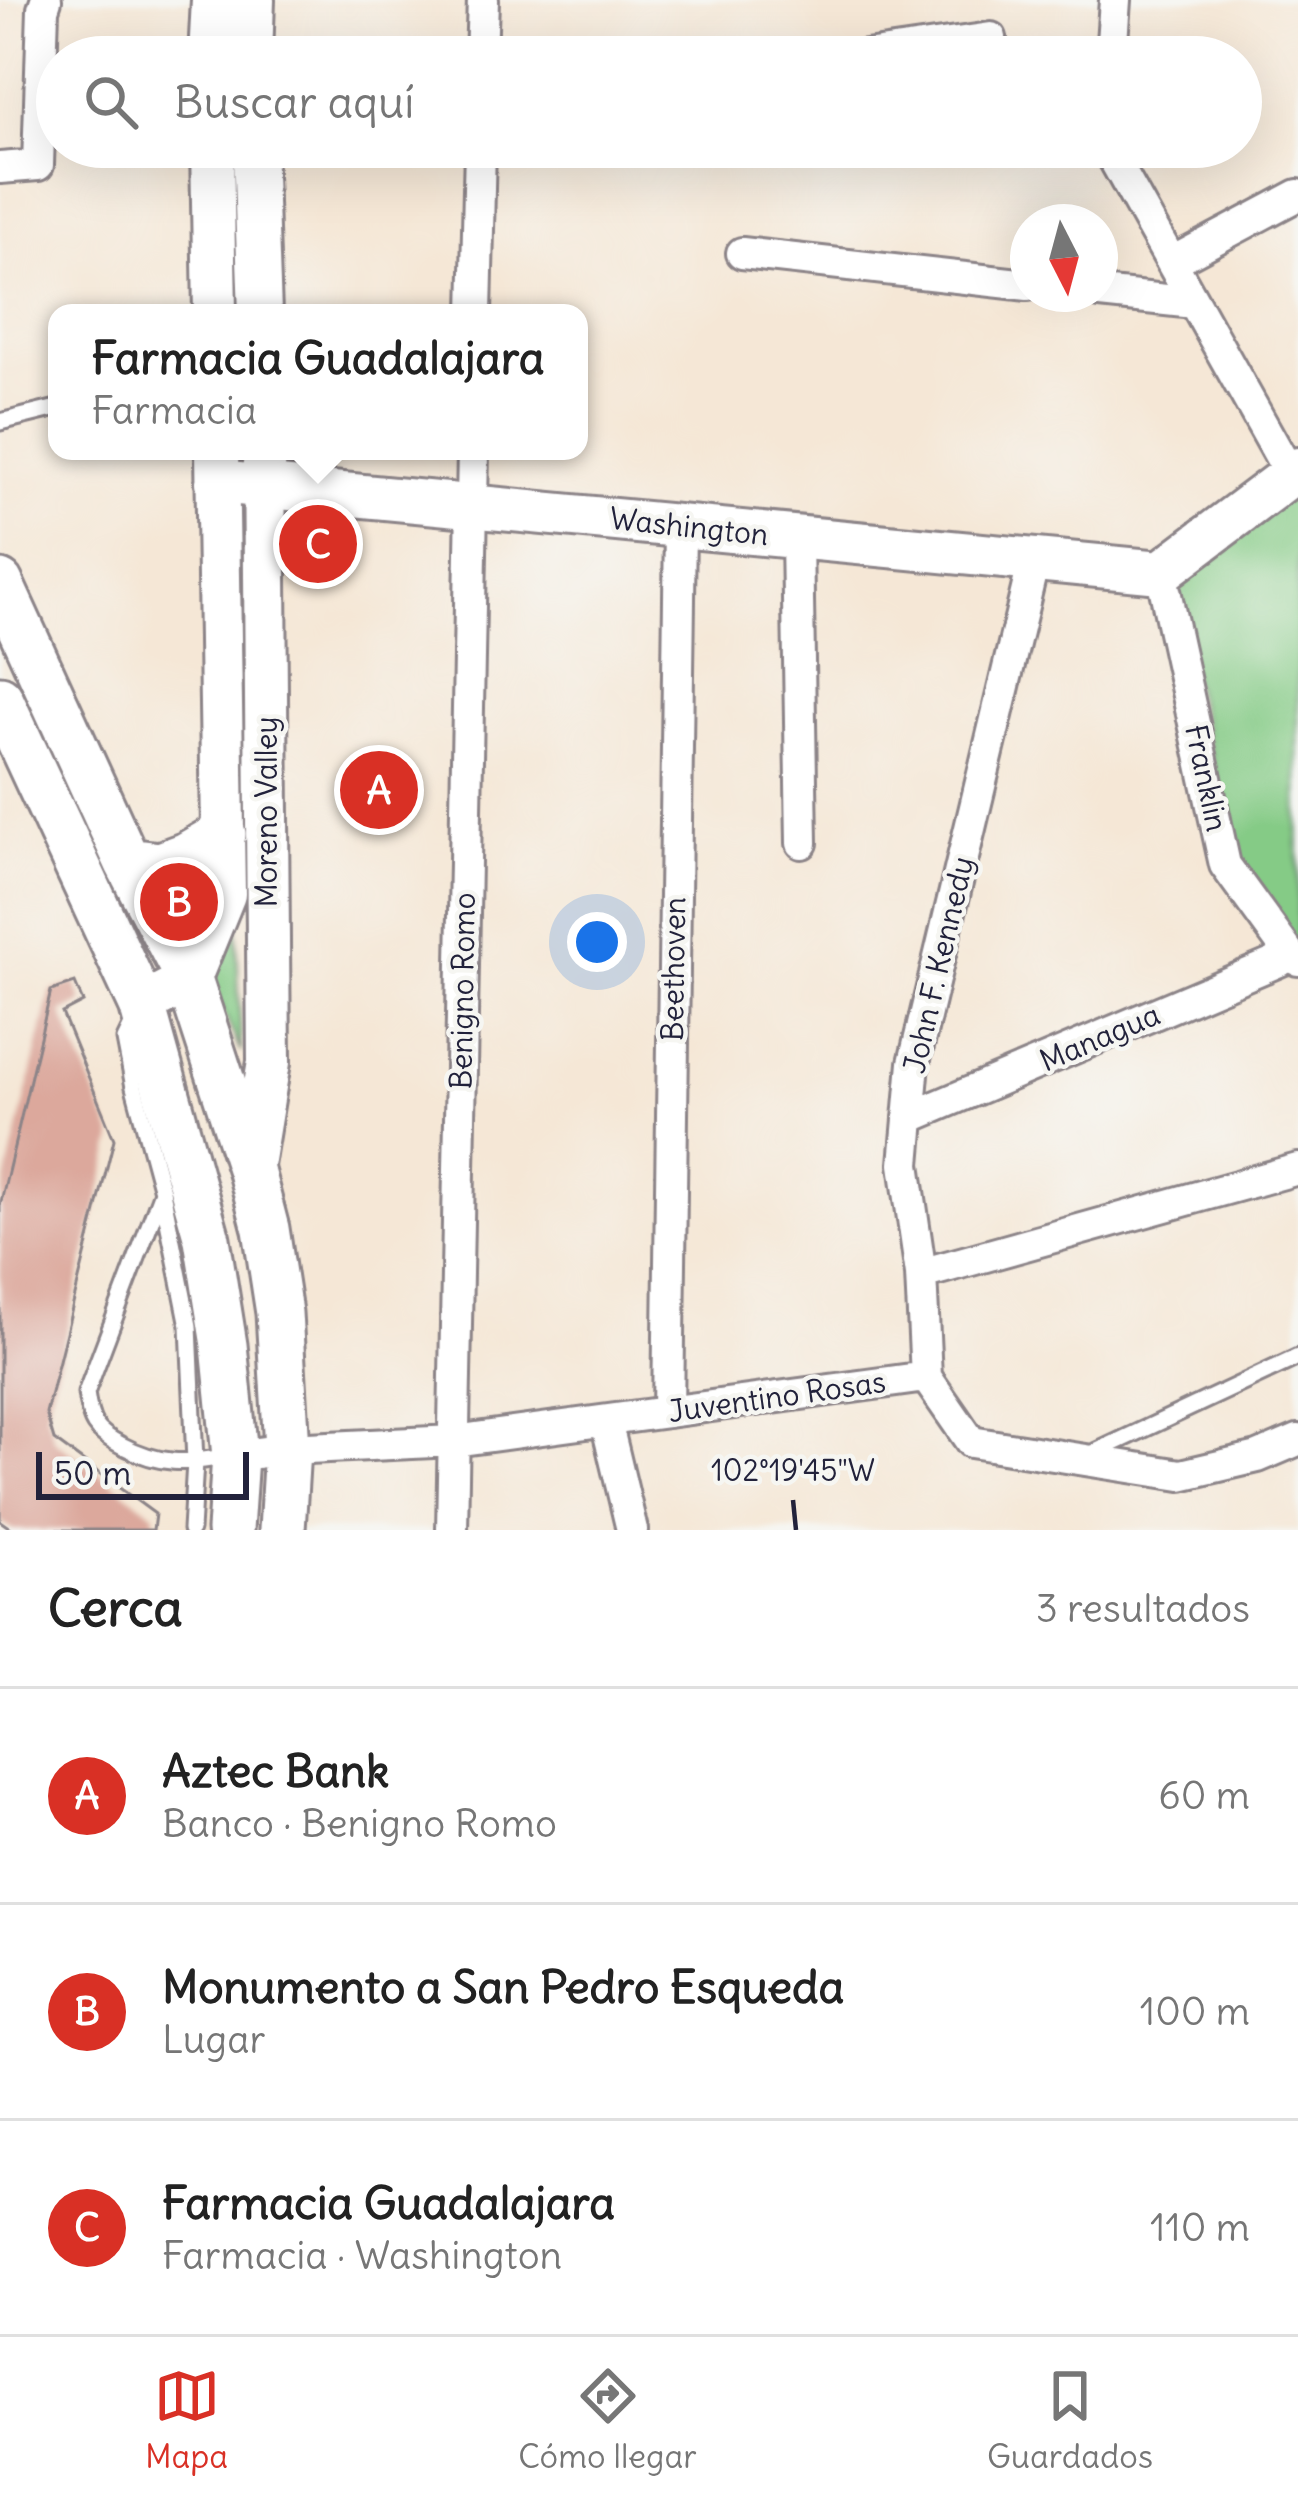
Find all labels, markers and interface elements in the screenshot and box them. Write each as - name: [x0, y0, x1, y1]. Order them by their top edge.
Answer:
- search box: [36, 36, 1262, 168]
- icon: search: [78, 69, 144, 135]
- text: Buscar aquí: [174, 74, 414, 130]
- north arrow: [1010, 204, 1118, 312]
- popup: [48, 304, 588, 460]
- text: Farmacia Guadalajara: [91, 330, 545, 386]
- text: Farmacia: [91, 386, 257, 435]
- pin: C: [279, 499, 357, 589]
- street label: Washington: [608, 499, 770, 553]
- street label: Moreno Valley: [247, 716, 285, 908]
- street label: Franklin: [1177, 721, 1237, 835]
- pin: A: [340, 745, 418, 835]
- street label: John F. Kennedy: [895, 853, 981, 1077]
- pin: B: [140, 857, 218, 947]
- street label: Benigno Romo: [441, 892, 483, 1090]
- street label: Beethoven: [653, 896, 693, 1041]
- your location: [567, 912, 627, 972]
- street label: Managua: [1034, 995, 1165, 1079]
- street label: Juventino Rosas: [666, 1362, 888, 1430]
- scale bar: [36, 1446, 249, 1499]
- text: 102°19'45"W: [711, 1451, 875, 1489]
- text: 50 m: [54, 1452, 131, 1494]
- text: Cerca: [48, 1576, 183, 1640]
- text: 3 resultados: [1036, 1584, 1250, 1633]
- text: Aztec Bank: [162, 1743, 389, 1799]
- text: A: [74, 1771, 100, 1820]
- text: 60 m: [1158, 1771, 1250, 1820]
- text: Banco · Benigno Romo: [162, 1799, 557, 1848]
- text: Monumento a San Pedro Esqueda: [162, 1959, 844, 2015]
- text: B: [74, 1987, 100, 2036]
- text: 100 m: [1140, 1987, 1250, 2036]
- text: Lugar: [162, 2015, 265, 2064]
- text: Farmacia Guadalajara: [162, 2175, 615, 2231]
- text: C: [74, 2203, 100, 2252]
- text: 110 m: [1150, 2203, 1250, 2252]
- text: Farmacia · Washington: [162, 2231, 562, 2280]
- tab: Mapa: [145, 2363, 228, 2477]
- tab: Cómo llegar: [518, 2363, 697, 2477]
- tab: Guardados: [987, 2363, 1153, 2477]

